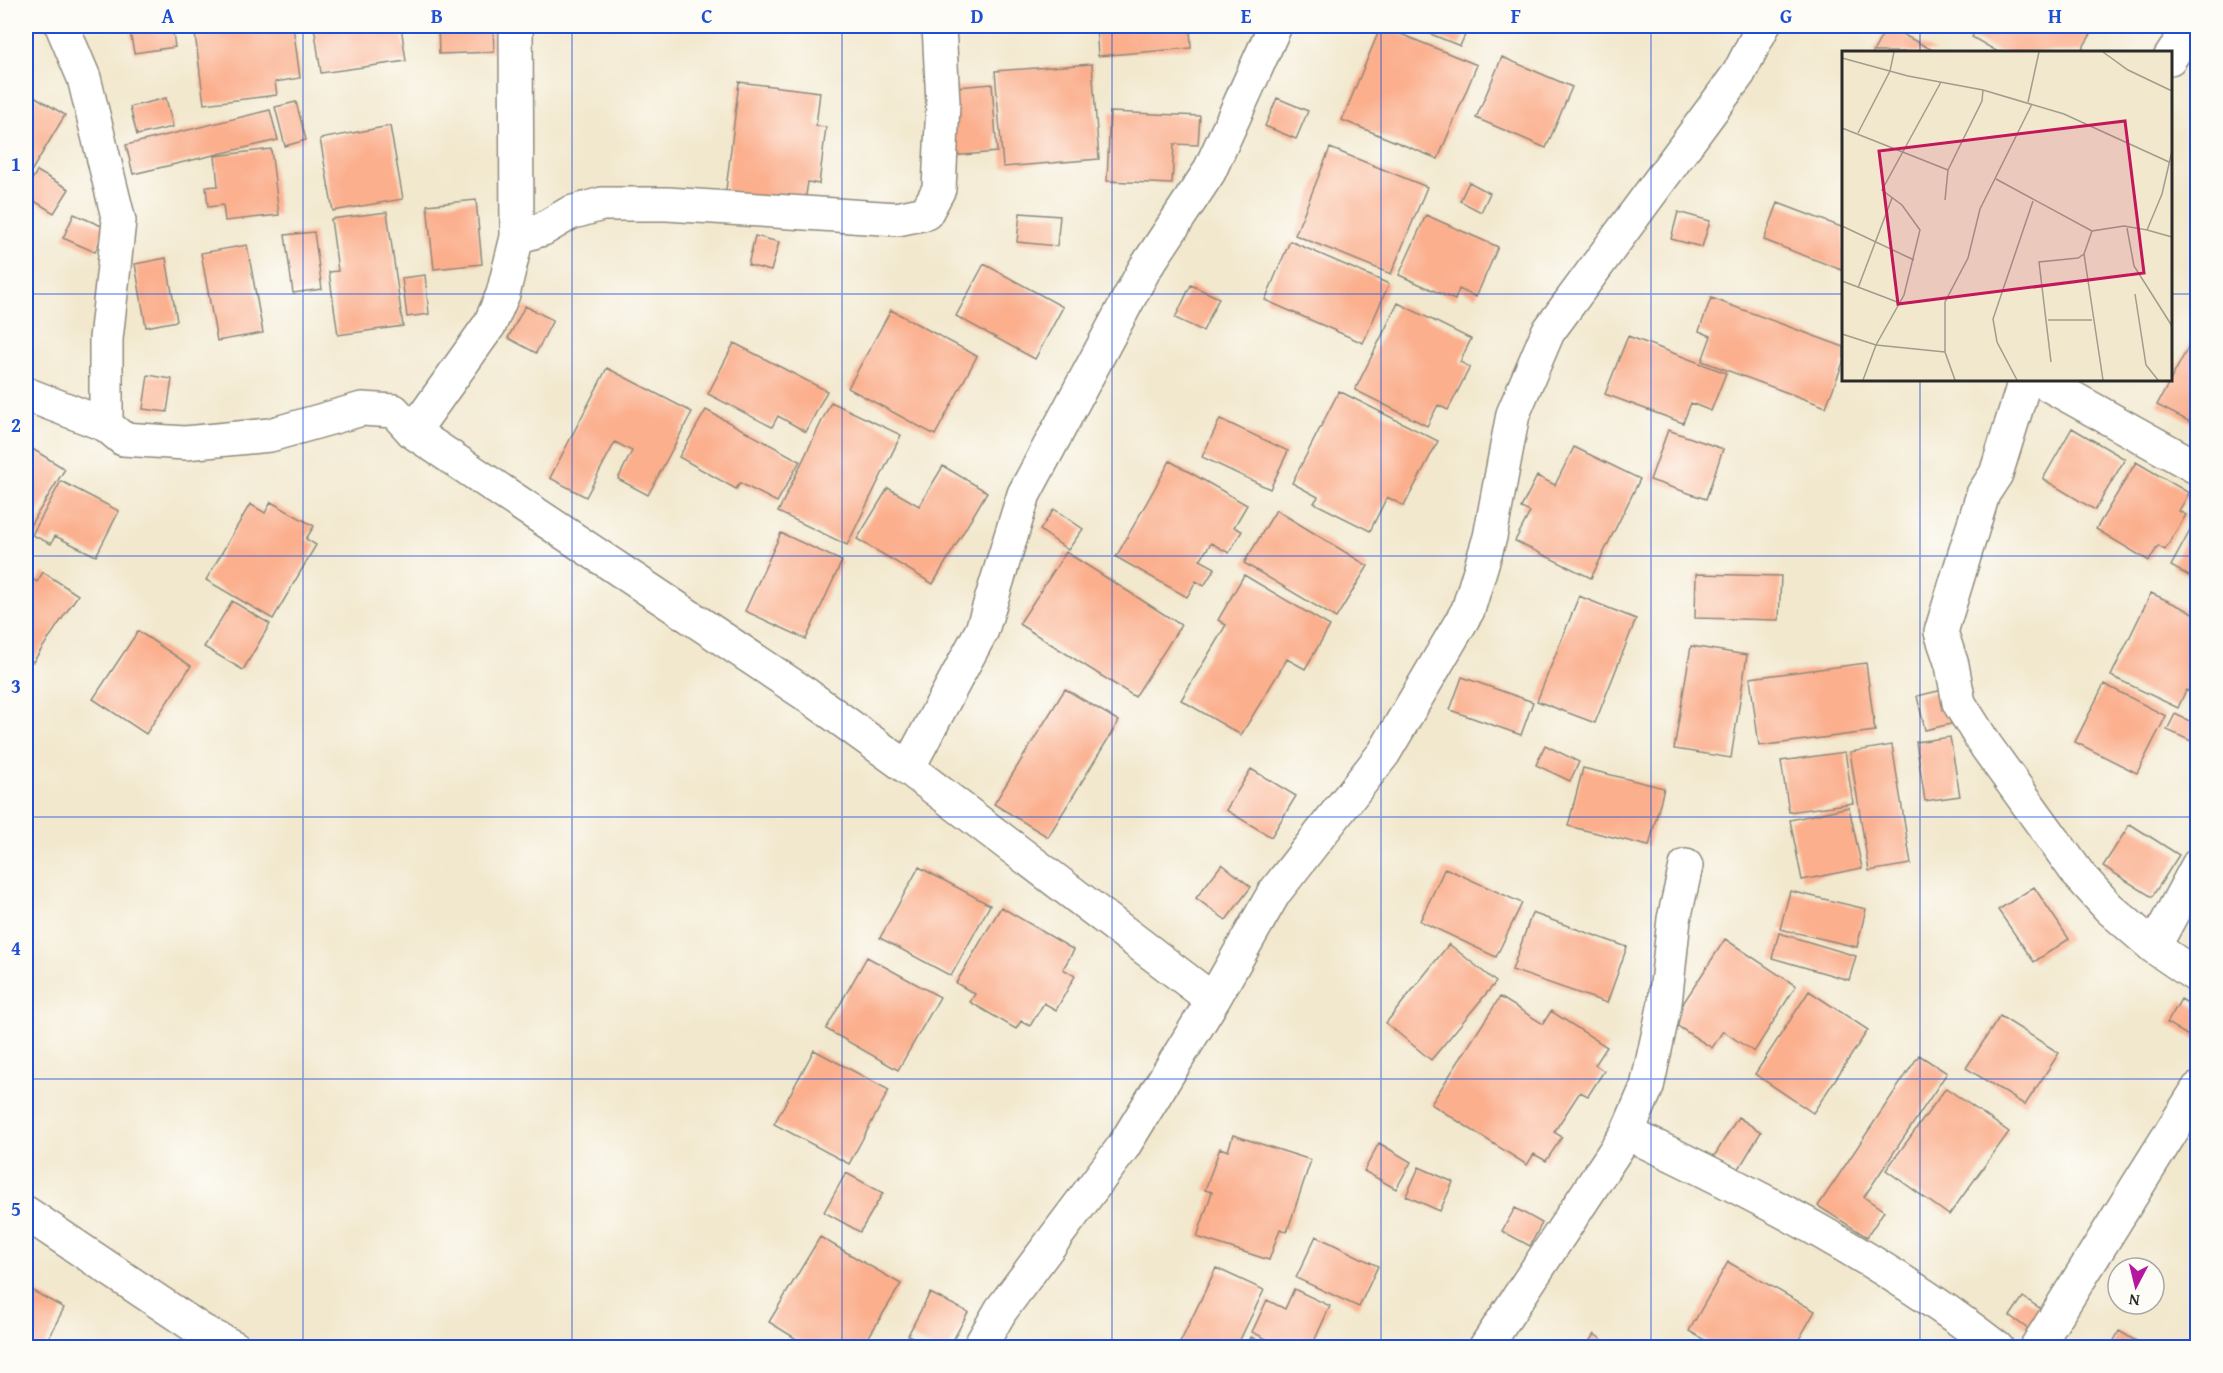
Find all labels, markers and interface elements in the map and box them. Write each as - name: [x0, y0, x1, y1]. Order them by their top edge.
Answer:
- text: A: [162, 1, 175, 30]
- text: B: [431, 1, 443, 30]
- text: C: [701, 1, 713, 30]
- text: D: [970, 1, 984, 30]
- text: E: [1241, 1, 1252, 30]
- text: F: [1511, 1, 1521, 30]
- text: G: [1780, 1, 1792, 30]
- text: H: [2048, 1, 2062, 30]
- inset map: [1842, 51, 2172, 381]
- text: 1: [11, 149, 21, 178]
- text: 2: [11, 410, 21, 439]
- text: 3: [11, 671, 21, 700]
- text: 4: [11, 933, 21, 962]
- text: 5: [11, 1194, 21, 1223]
- north arrow: [2106, 1256, 2166, 1316]
- text: N: [2127, 1288, 2141, 1313]

